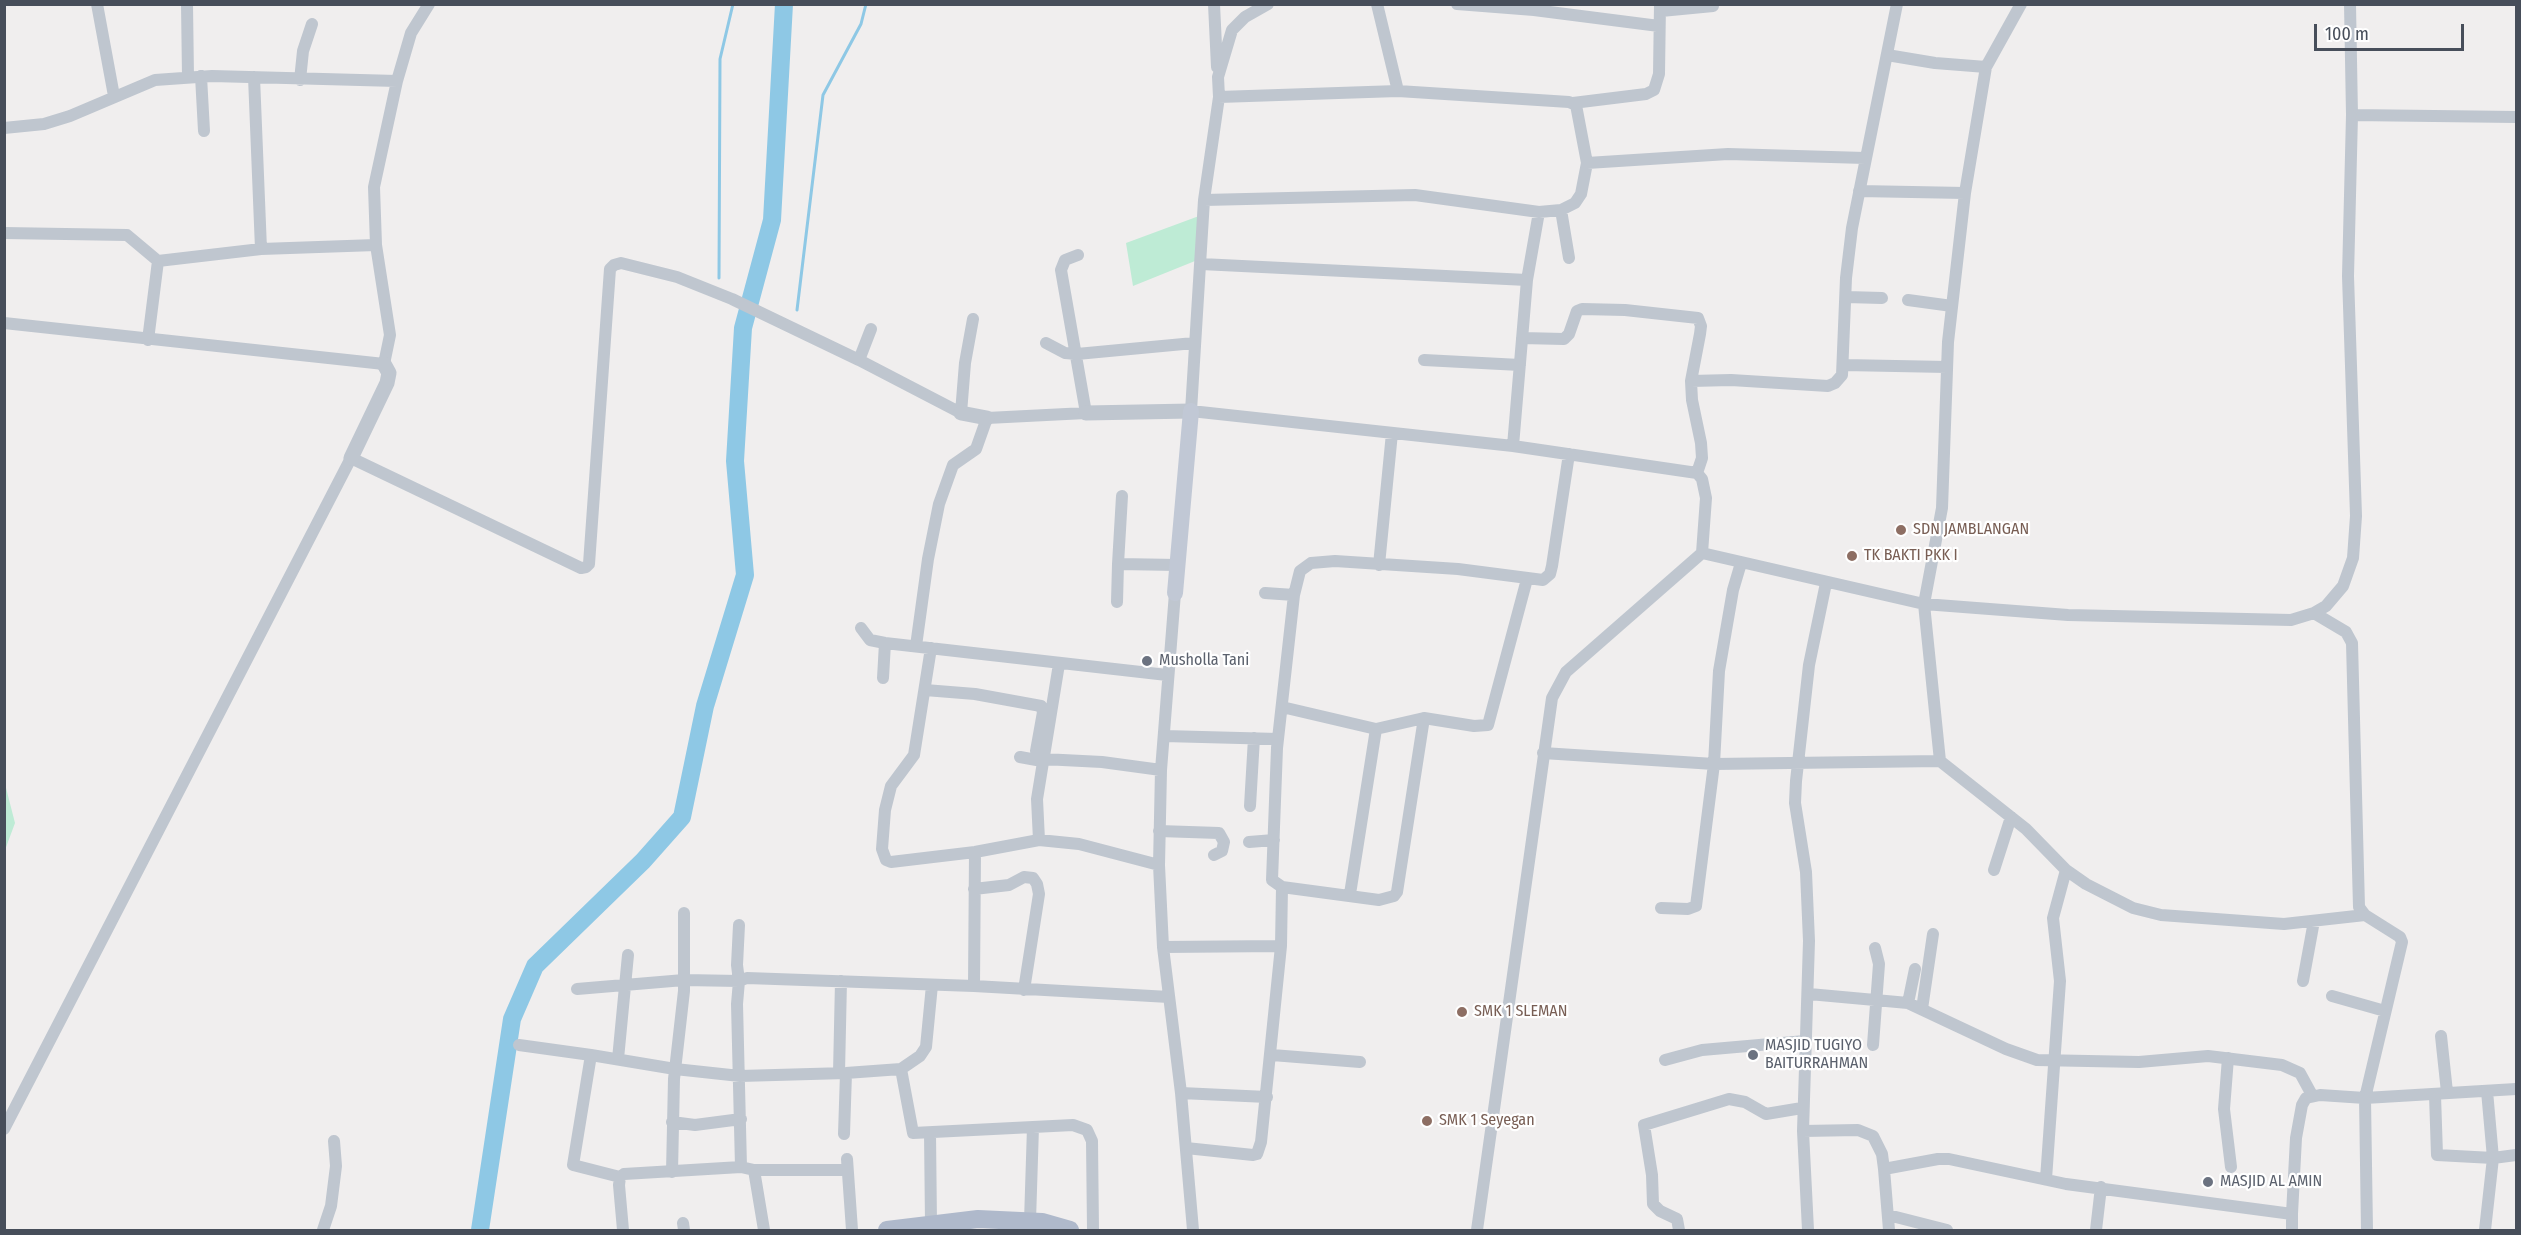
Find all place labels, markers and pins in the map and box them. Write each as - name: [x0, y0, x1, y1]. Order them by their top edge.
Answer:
- place label: SDN JAMBLANGAN: [1913, 520, 2029, 540]
- marker: SDN JAMBLANGAN: [1894, 523, 1908, 537]
- place label: TK BAKTI PKK I: [1864, 546, 1958, 566]
- marker: TK BAKTI PKK I: [1845, 549, 1859, 563]
- place label: Musholla Tani: [1159, 651, 1249, 671]
- marker: Musholla Tani: [1140, 654, 1154, 668]
- place label: SMK 1 SLEMAN: [1474, 1002, 1567, 1022]
- marker: SMK 1 SLEMAN: [1455, 1005, 1469, 1019]
- place label: MASJID TUGIYO BAITURRAHMAN: [1765, 1036, 1868, 1074]
- marker: MASJID TUGIYO BAITURRAHMAN: [1746, 1048, 1760, 1062]
- place label: SMK 1 Seyegan: [1439, 1111, 1535, 1131]
- marker: SMK 1 Seyegan: [1420, 1114, 1434, 1128]
- place label: MASJID AL AMIN: [2220, 1172, 2322, 1192]
- marker: MASJID AL AMIN: [2201, 1175, 2215, 1189]

